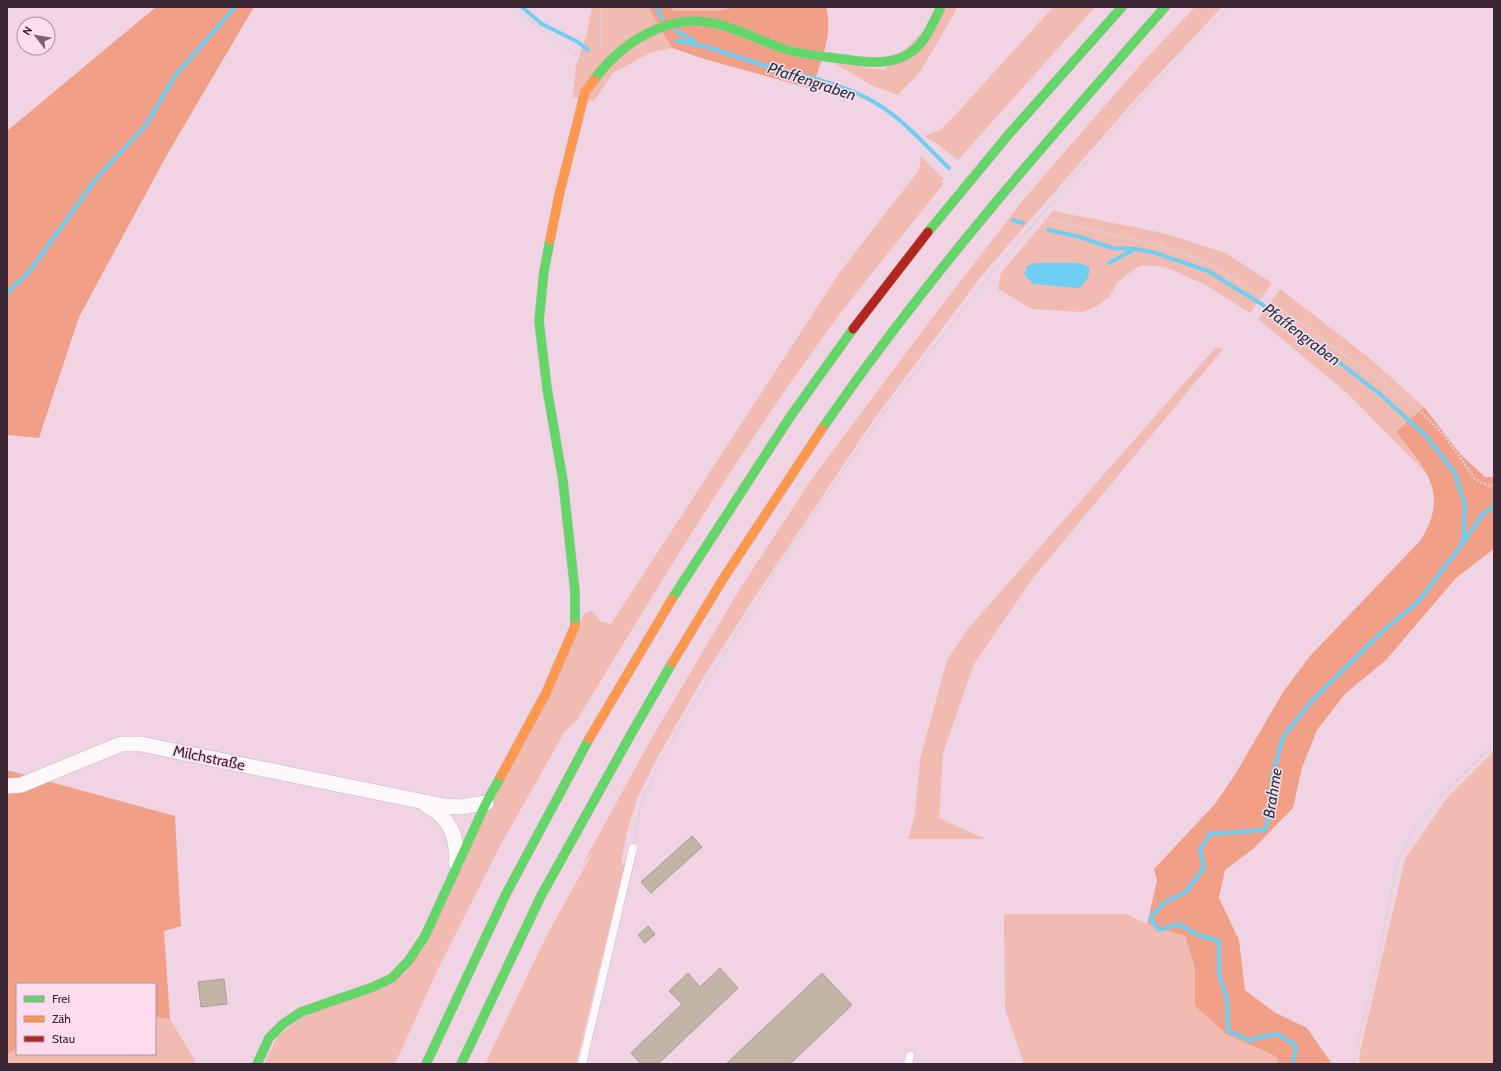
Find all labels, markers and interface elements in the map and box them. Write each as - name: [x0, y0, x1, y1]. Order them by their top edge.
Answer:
- north arrow: [16, 16, 56, 56]
- text: N: [19, 24, 35, 38]
- water label: Pfaffengraben: [765, 58, 858, 105]
- water label: Pfaffengraben: [1259, 299, 1344, 370]
- street label: Milchstraße: [171, 742, 247, 774]
- water label: Brahme: [1259, 767, 1286, 820]
- legend: [16, 983, 156, 1055]
- text: Frei: [52, 991, 70, 1006]
- text: Zäh: [52, 1011, 71, 1026]
- text: Stau: [52, 1031, 75, 1046]

